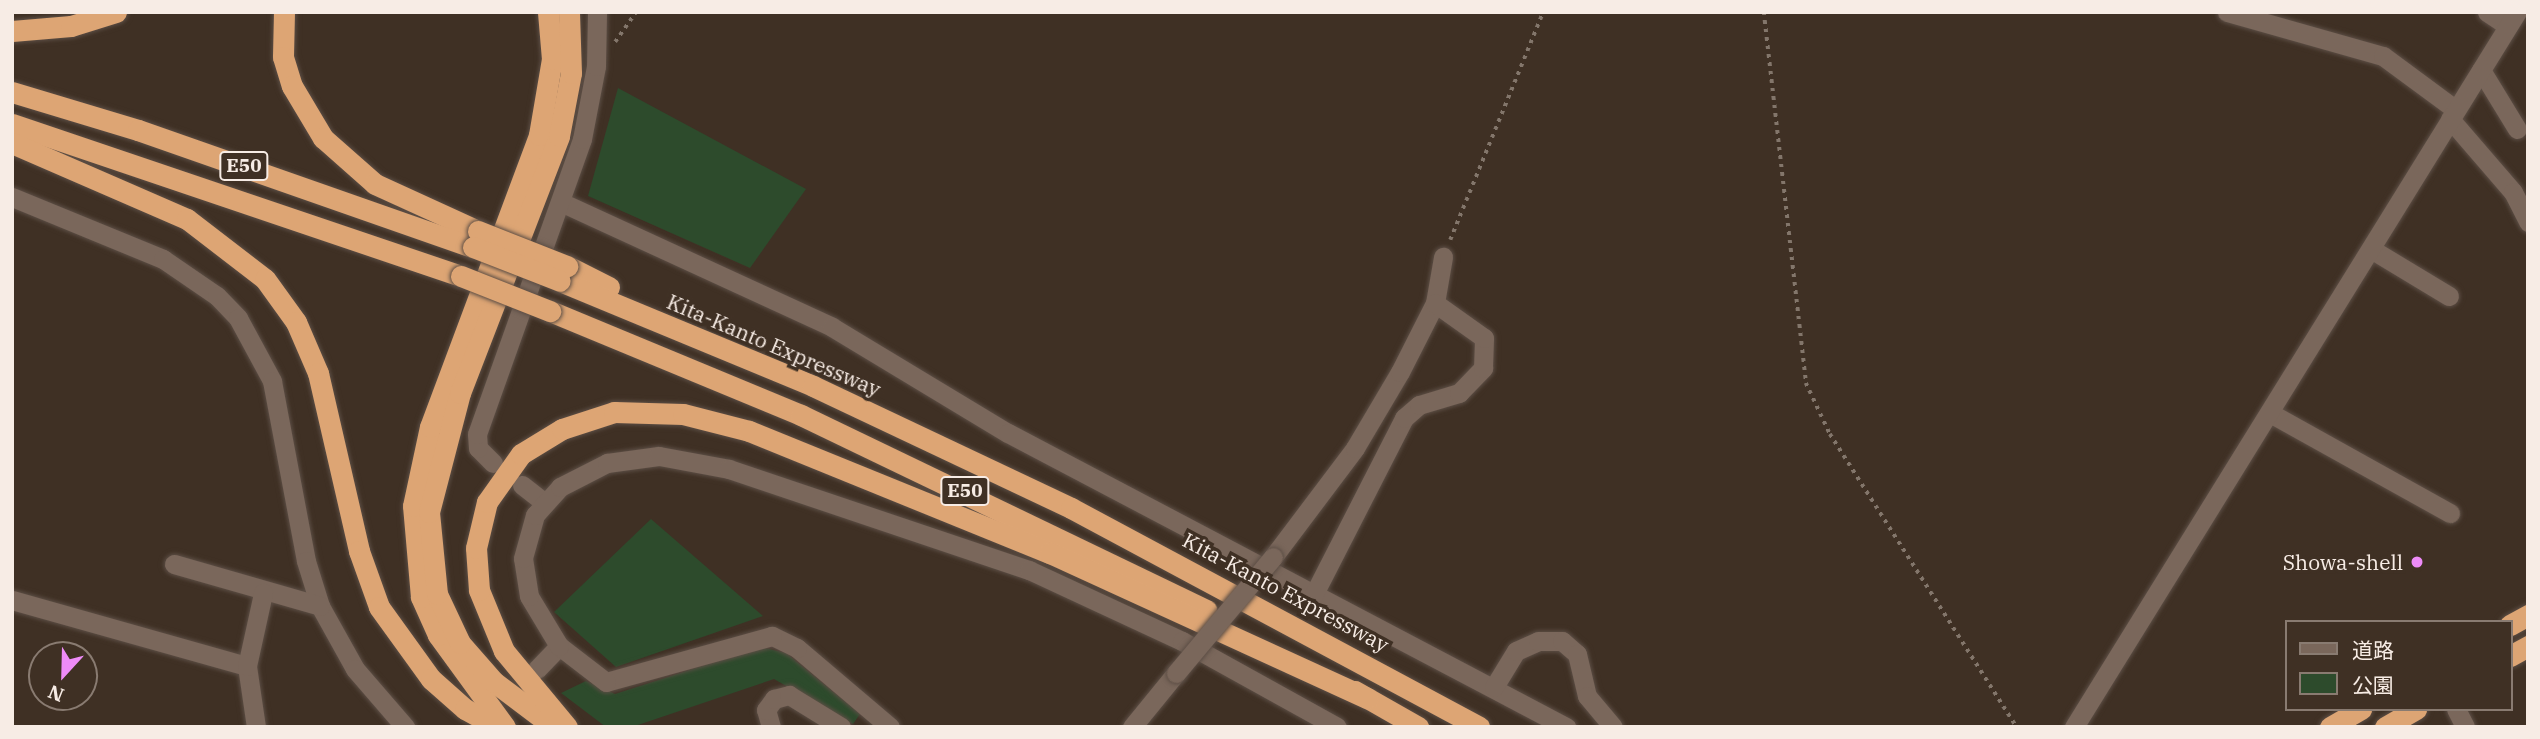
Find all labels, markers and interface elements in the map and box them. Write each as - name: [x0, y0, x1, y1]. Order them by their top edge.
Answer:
- road number: E50: [218, 150, 270, 182]
- street label: Kita-Kanto Expressway: [663, 289, 885, 401]
- road number: E50: [939, 476, 991, 506]
- street label: Kita-Kanto Expressway: [1179, 527, 1393, 657]
- place label: Showa-shell: [2283, 549, 2403, 575]
- marker: Showa-shell: [2409, 554, 2425, 570]
- legend: [2284, 620, 2512, 711]
- text: 道路: [2352, 636, 2394, 664]
- north arrow: [28, 641, 98, 711]
- text: 公園: [2352, 671, 2394, 699]
- text: N: [44, 680, 67, 708]

